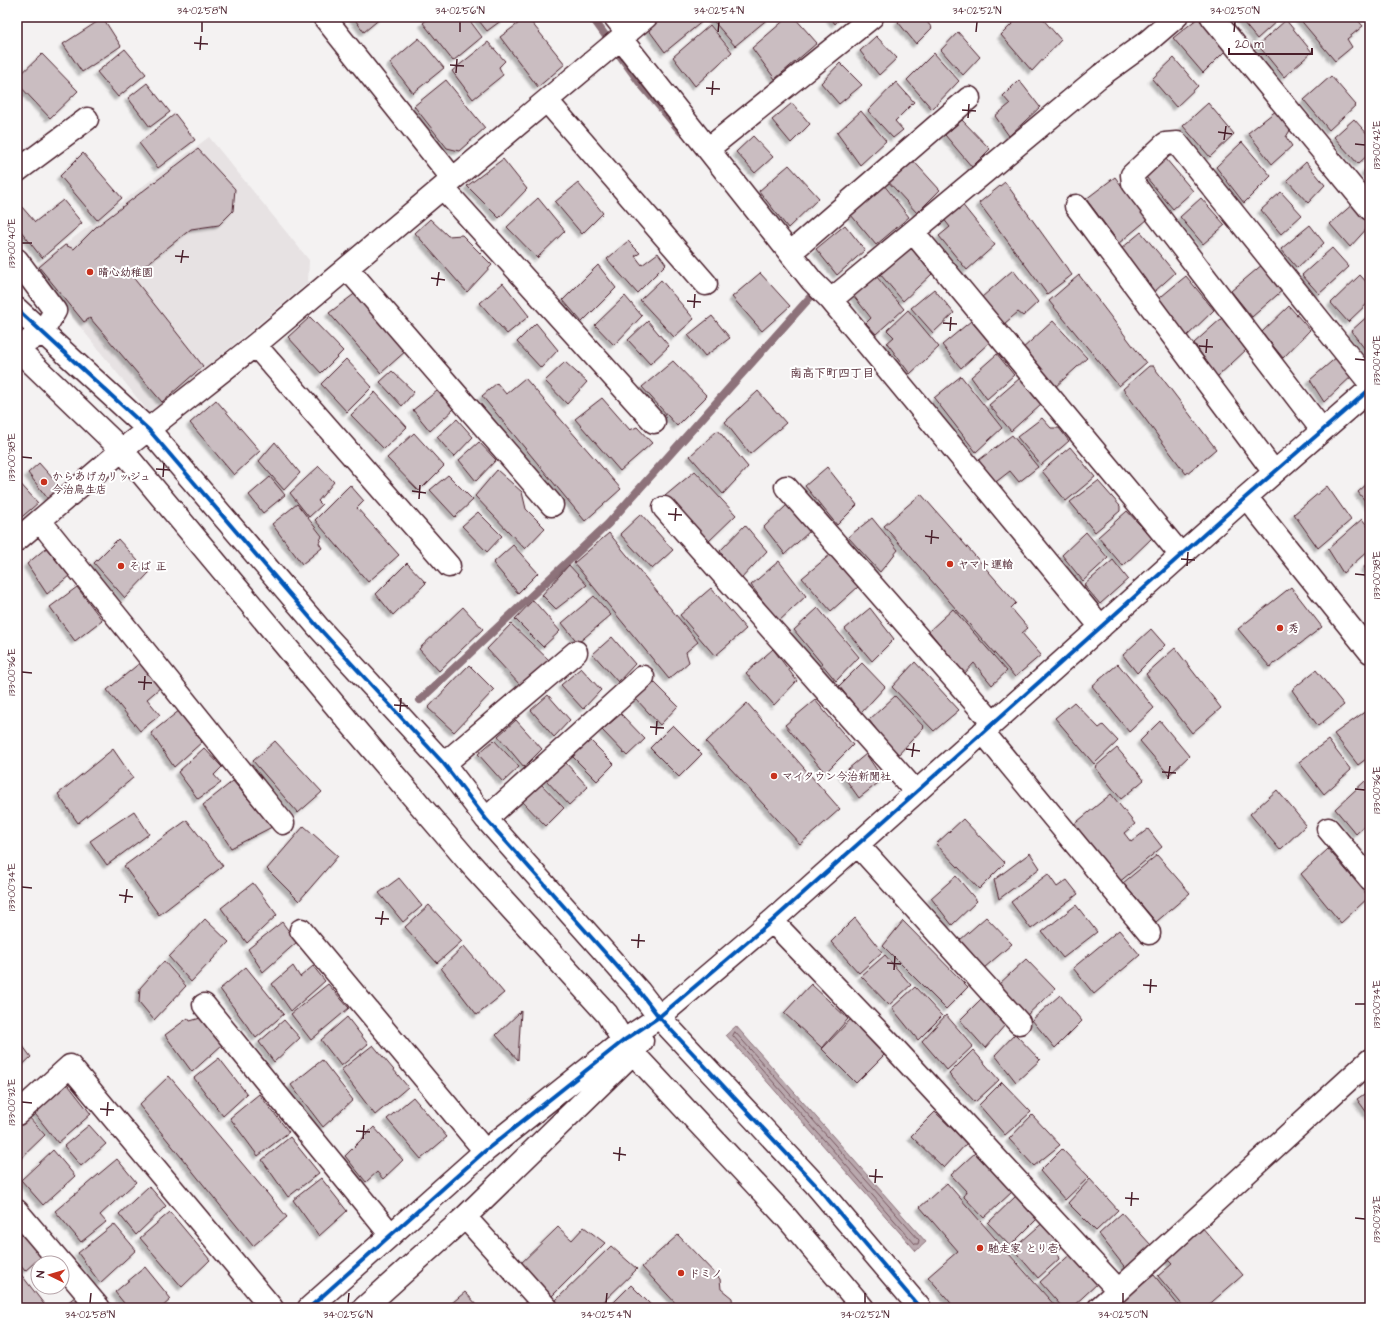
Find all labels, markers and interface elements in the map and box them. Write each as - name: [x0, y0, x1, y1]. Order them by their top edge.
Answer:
- text: 34°02'58"N: [177, 4, 227, 18]
- text: 34°02'56"N: [435, 4, 485, 18]
- text: 34°02'54"N: [694, 4, 744, 18]
- text: 34°02'52"N: [952, 4, 1002, 18]
- text: 34°02'50"N: [1210, 4, 1260, 18]
- scale bar: [1229, 30, 1312, 56]
- text: 20 m: [1235, 36, 1264, 53]
- text: 133°00'42"E: [1370, 121, 1384, 169]
- text: 133°00'40"E: [5, 218, 19, 268]
- place label: 晴心幼稚園: [98, 265, 153, 280]
- marker: 晴心幼稚園: [85, 267, 95, 277]
- text: 133°00'40"E: [1370, 335, 1384, 385]
- district label: 南高下町四丁目: [790, 365, 874, 382]
- text: 133°00'38"E: [5, 433, 19, 481]
- place label: からあげカリッジュ 今治鳥生店: [52, 469, 151, 497]
- marker: からあげカリッジュ 今治鳥生店: [39, 477, 49, 487]
- text: 133°00'38"E: [1370, 551, 1384, 599]
- place label: ヤマト運輸: [958, 557, 1013, 572]
- place label: そば 正: [129, 559, 166, 574]
- marker: ヤマト運輸: [945, 559, 955, 569]
- marker: そば 正: [116, 561, 126, 571]
- place label: 秀: [1288, 621, 1299, 636]
- marker: 秀: [1275, 623, 1285, 633]
- text: 133°00'36"E: [5, 648, 19, 696]
- text: 133°00'36"E: [1370, 766, 1384, 814]
- place label: マイタウン今治新聞社: [782, 769, 891, 784]
- marker: マイタウン今治新聞社: [769, 771, 779, 781]
- text: 133°00'34"E: [5, 863, 19, 911]
- text: 133°00'34"E: [1370, 980, 1384, 1028]
- text: 133°00'32"E: [5, 1078, 19, 1125]
- text: 133°00'32"E: [1370, 1195, 1384, 1242]
- place label: 馳走家 とり壱: [988, 1241, 1058, 1256]
- marker: 馳走家 とり壱: [975, 1243, 985, 1253]
- north arrow: [30, 1255, 70, 1295]
- place label: ドミノ: [689, 1266, 722, 1281]
- marker: ドミノ: [676, 1268, 686, 1278]
- text: N: [33, 1270, 48, 1278]
- text: 34°02'58"N: [65, 1308, 115, 1322]
- text: 34°02'56"N: [323, 1308, 373, 1322]
- text: 34°02'54"N: [581, 1308, 631, 1322]
- text: 34°02'52"N: [840, 1308, 890, 1322]
- text: 34°02'50"N: [1098, 1308, 1148, 1322]

